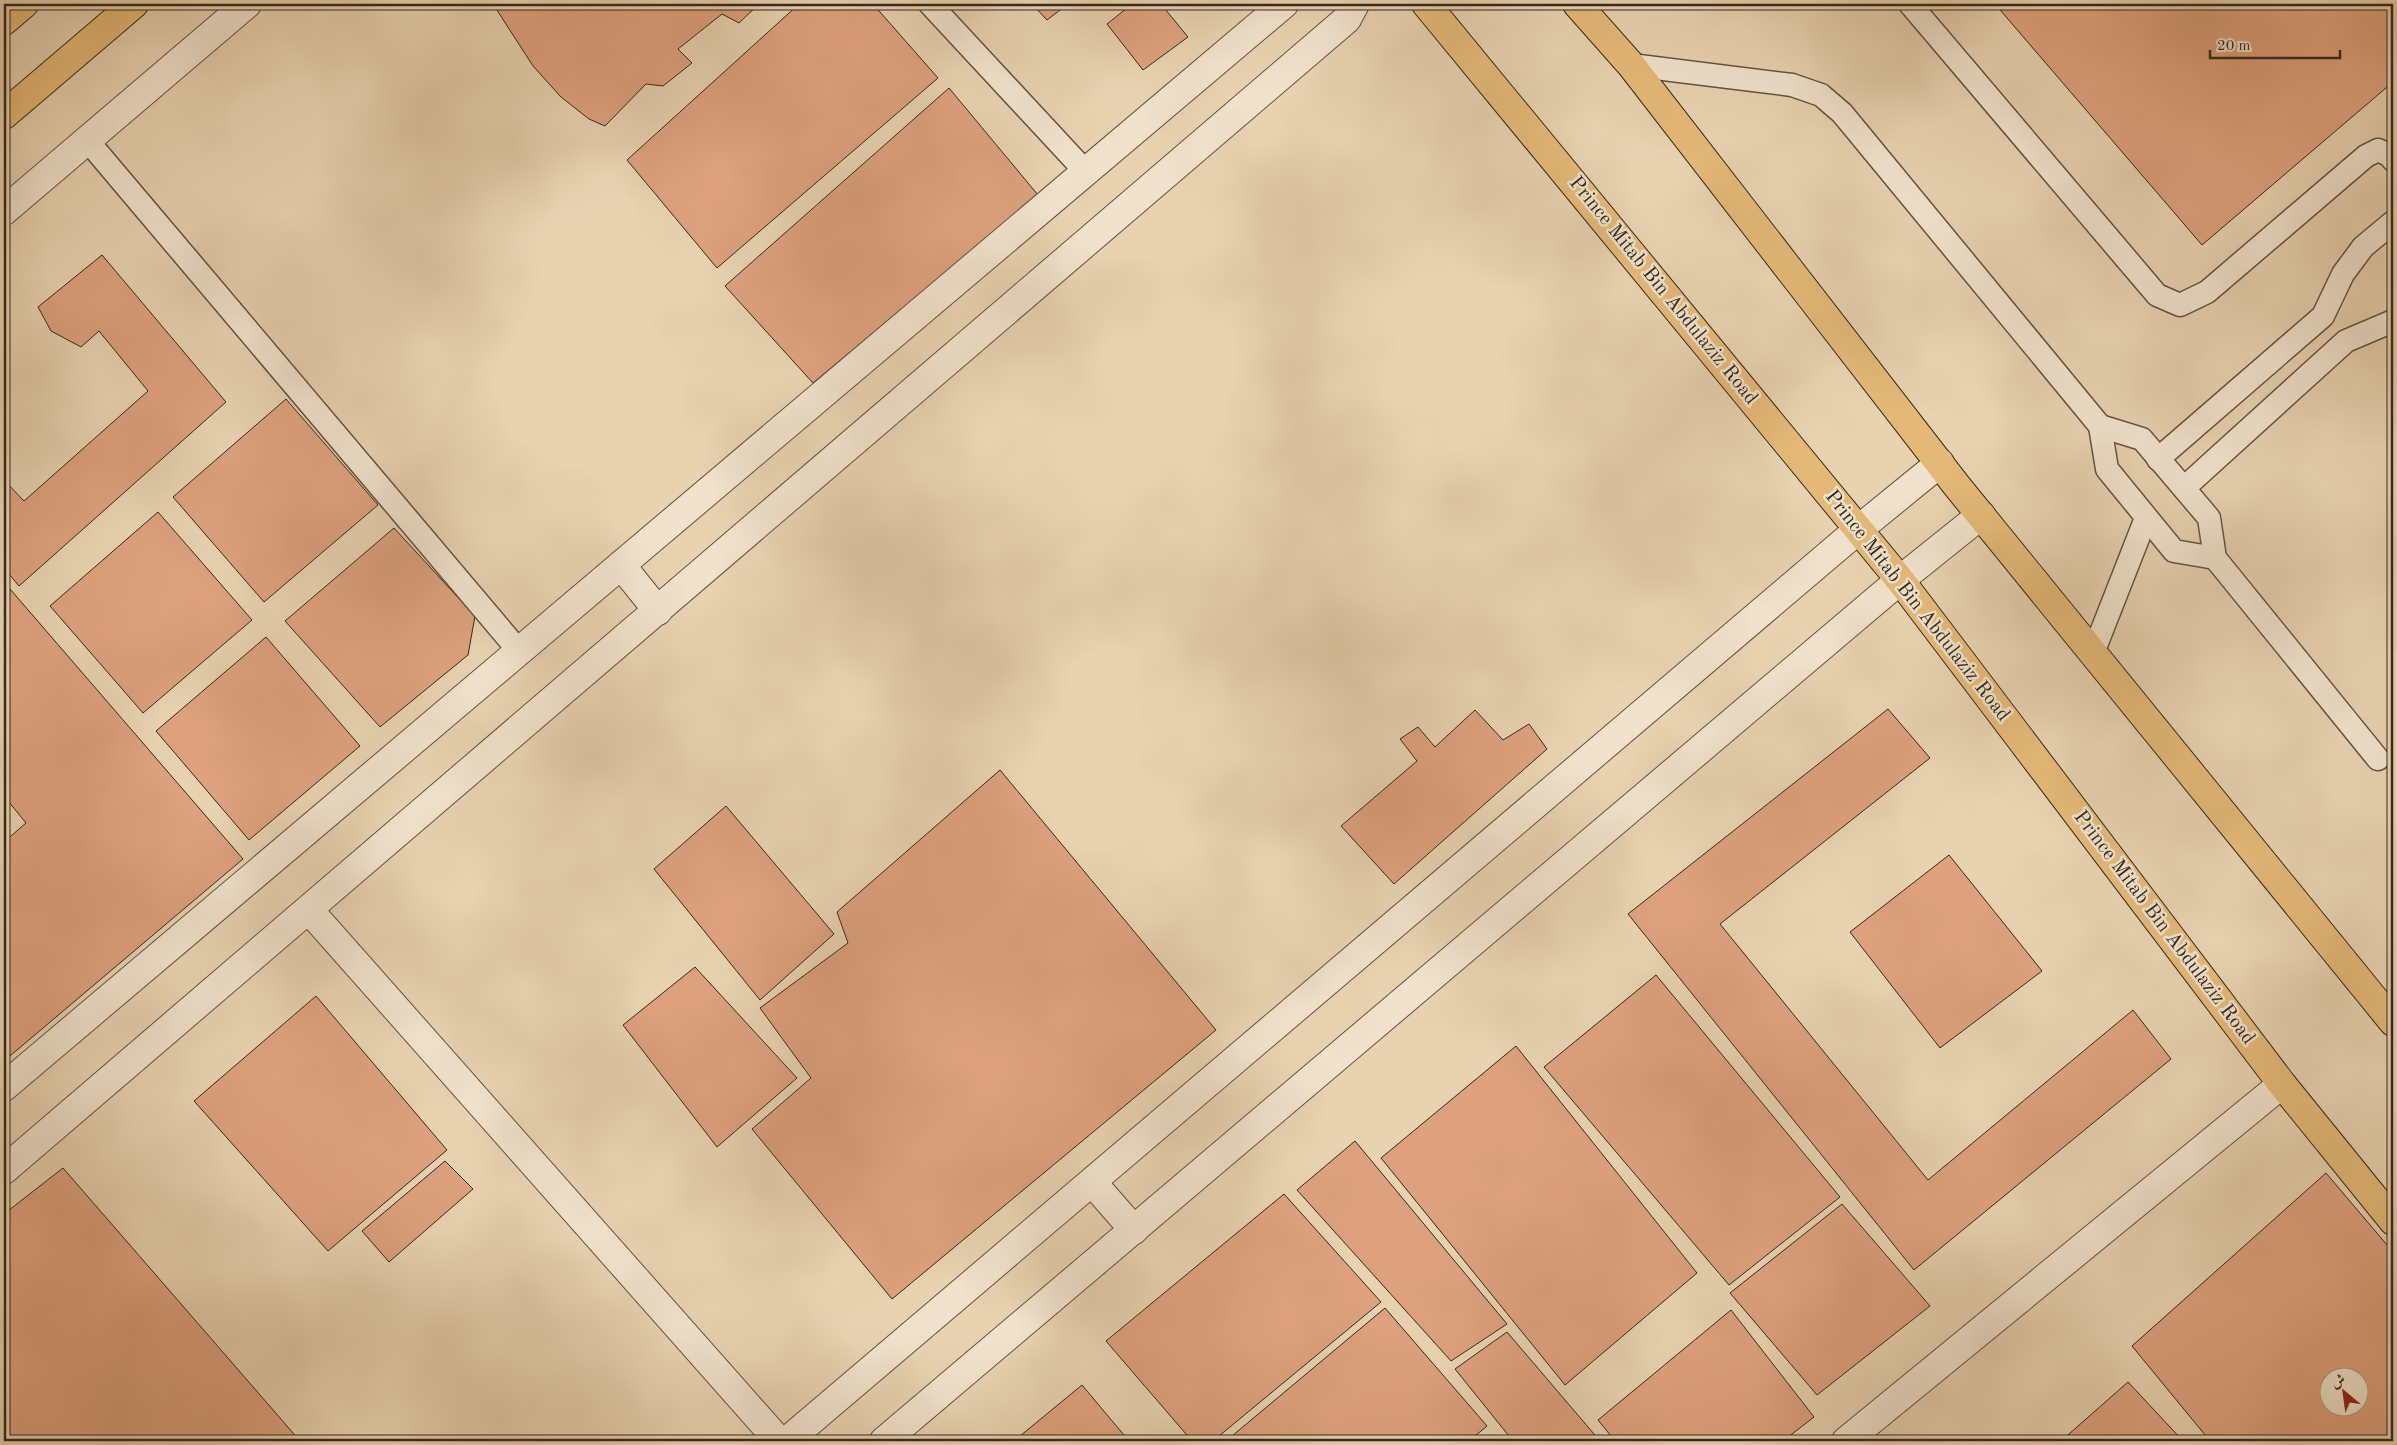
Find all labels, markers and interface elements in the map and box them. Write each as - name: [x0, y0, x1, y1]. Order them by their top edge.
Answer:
- scale bar: [2210, 28, 2340, 60]
- text: 20 m: [2217, 39, 2251, 54]
- street label: Prince Mitab Bin Abdulaziz Road: [1565, 173, 1761, 409]
- street label: Prince Mitab Bin Abdulaziz Road: [1821, 487, 2013, 725]
- street label: Prince Mitab Bin Abdulaziz Road: [2070, 807, 2258, 1049]
- north arrow: [2320, 1368, 2370, 1418]
- text: ش: [2329, 1372, 2348, 1391]

